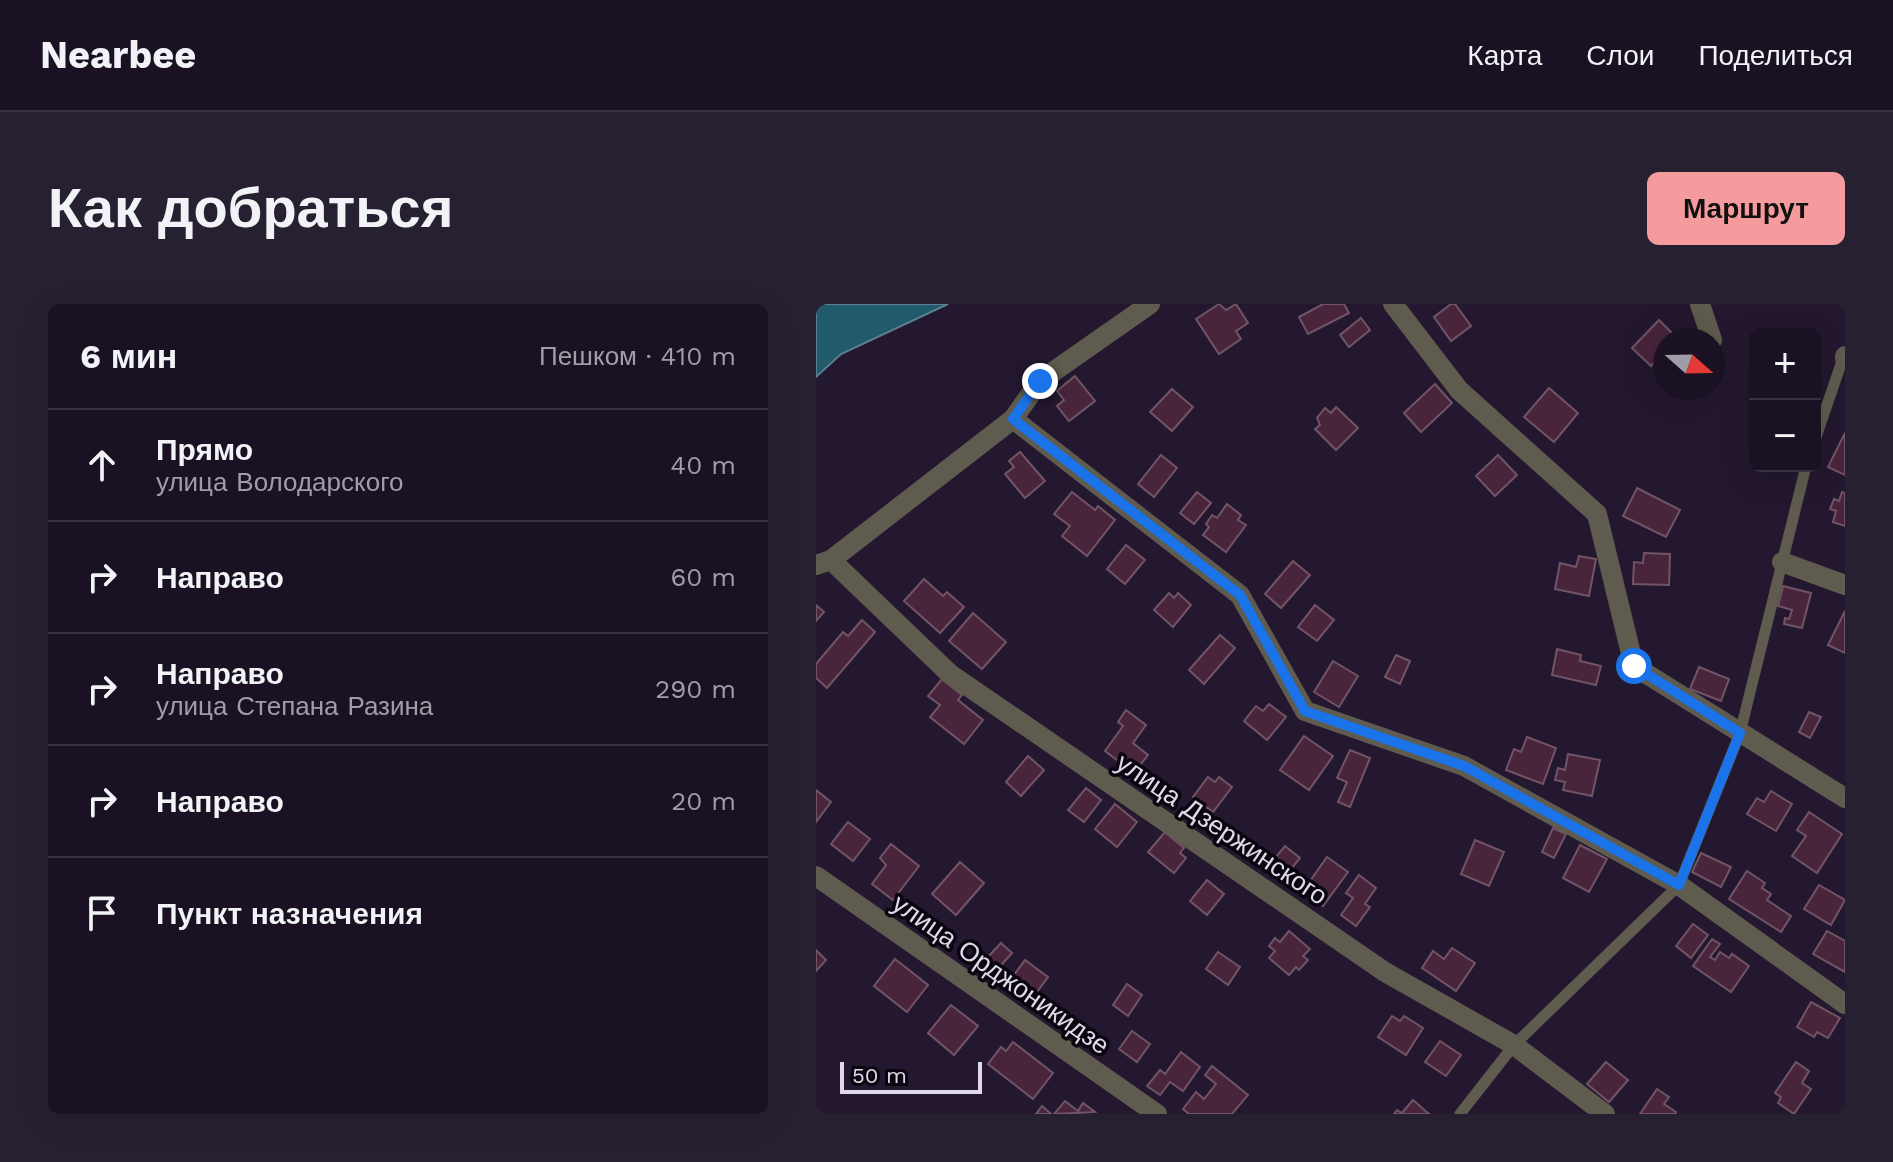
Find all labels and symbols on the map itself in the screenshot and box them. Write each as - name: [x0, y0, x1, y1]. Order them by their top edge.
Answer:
- north arrow: [1653, 328, 1725, 400]
- route end: [1022, 363, 1058, 399]
- route start: [1616, 648, 1652, 684]
- street label: улица Дзержинского: [1111, 747, 1333, 911]
- street label: улица Орджоникидзе: [887, 888, 1115, 1060]
- scale bar: [840, 1058, 982, 1094]

